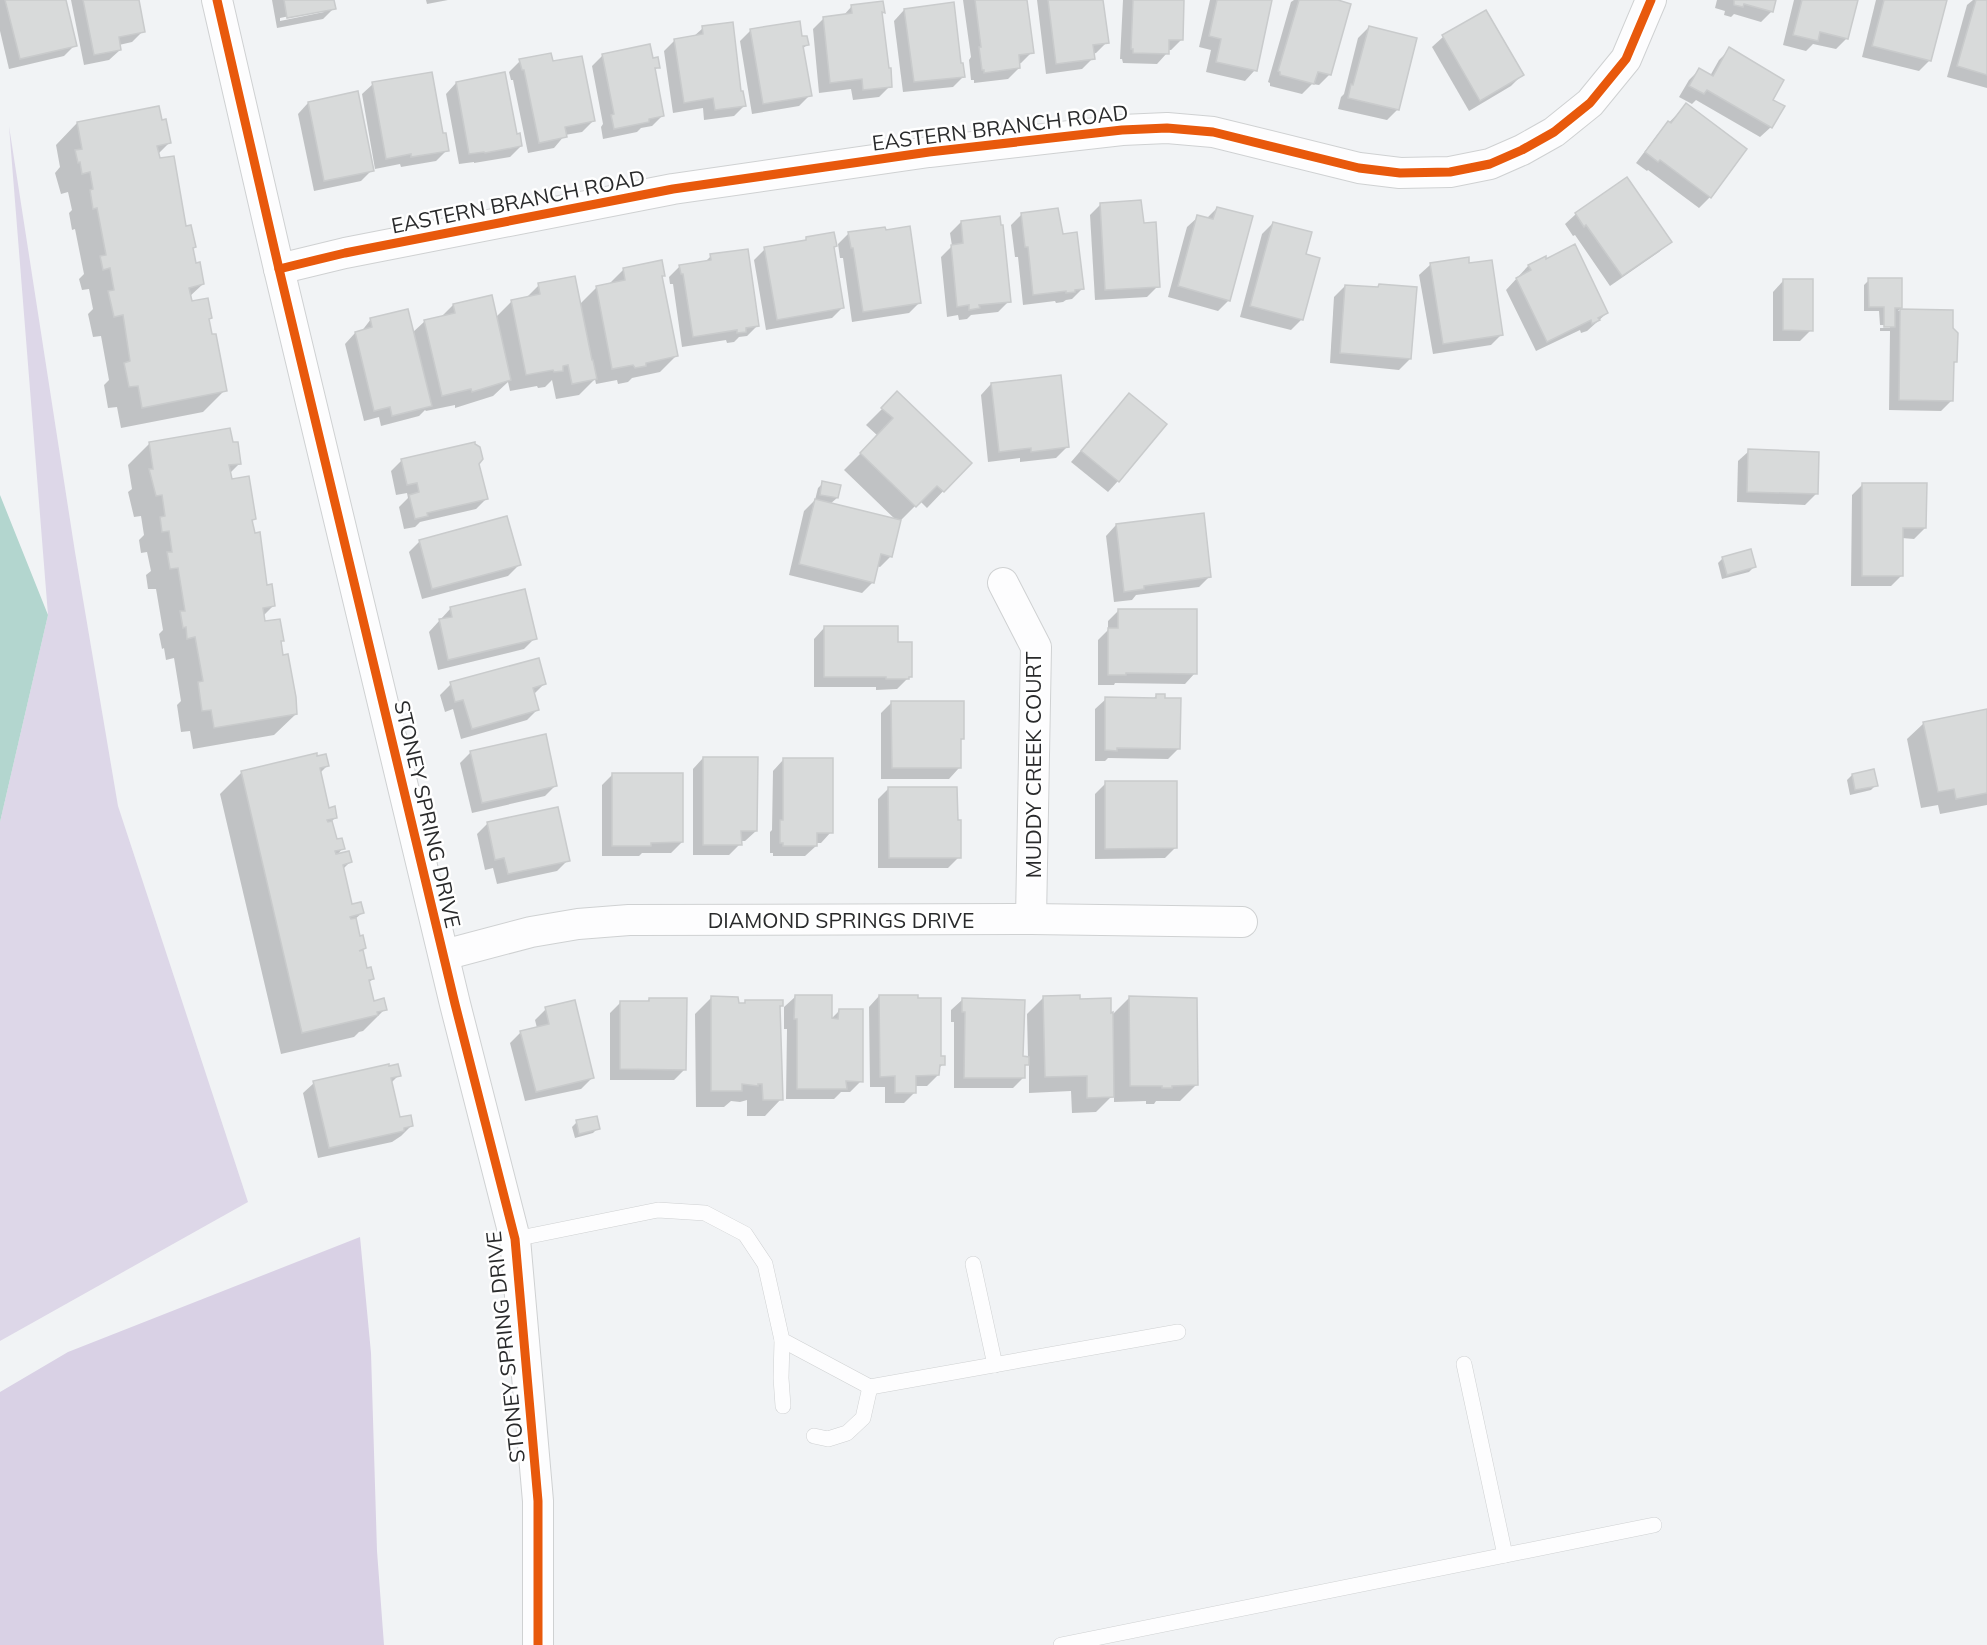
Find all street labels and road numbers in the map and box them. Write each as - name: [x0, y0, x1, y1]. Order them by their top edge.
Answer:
- street label: EASTERN BRANCH ROAD: [870, 98, 1130, 156]
- street label: EASTERN BRANCH ROAD: [389, 164, 647, 238]
- street label: MUDDY CREEK COURT: [1020, 651, 1046, 878]
- street label: STONEY SPRING DRIVE: [389, 698, 467, 930]
- street label: DIAMOND SPRINGS DRIVE: [708, 907, 974, 933]
- street label: STONEY SPRING DRIVE: [480, 1230, 530, 1464]

